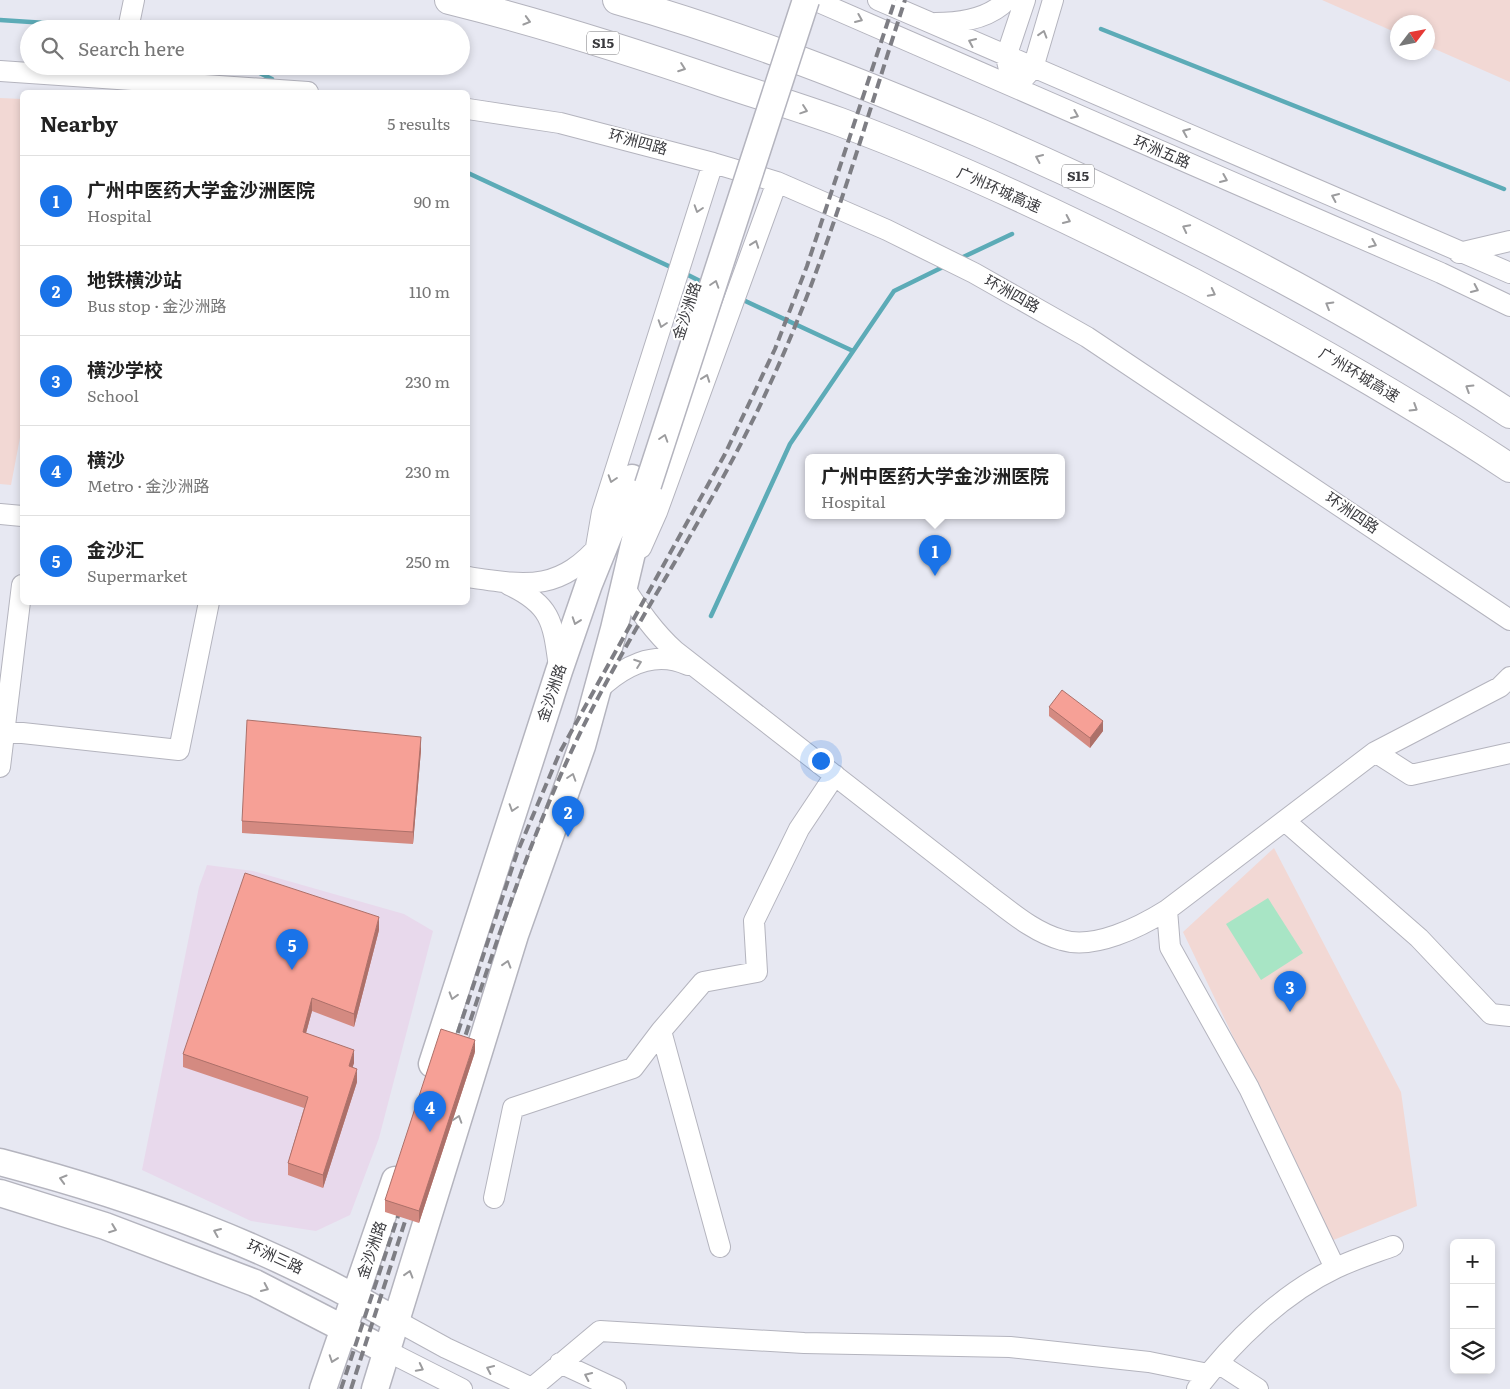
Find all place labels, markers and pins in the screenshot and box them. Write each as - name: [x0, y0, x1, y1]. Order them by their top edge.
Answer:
- pin: 1: [919, 535, 951, 576]
- pin: 2: [552, 796, 584, 837]
- pin: 5: [276, 929, 308, 970]
- pin: 3: [1274, 971, 1306, 1012]
- pin: 4: [414, 1091, 446, 1132]

